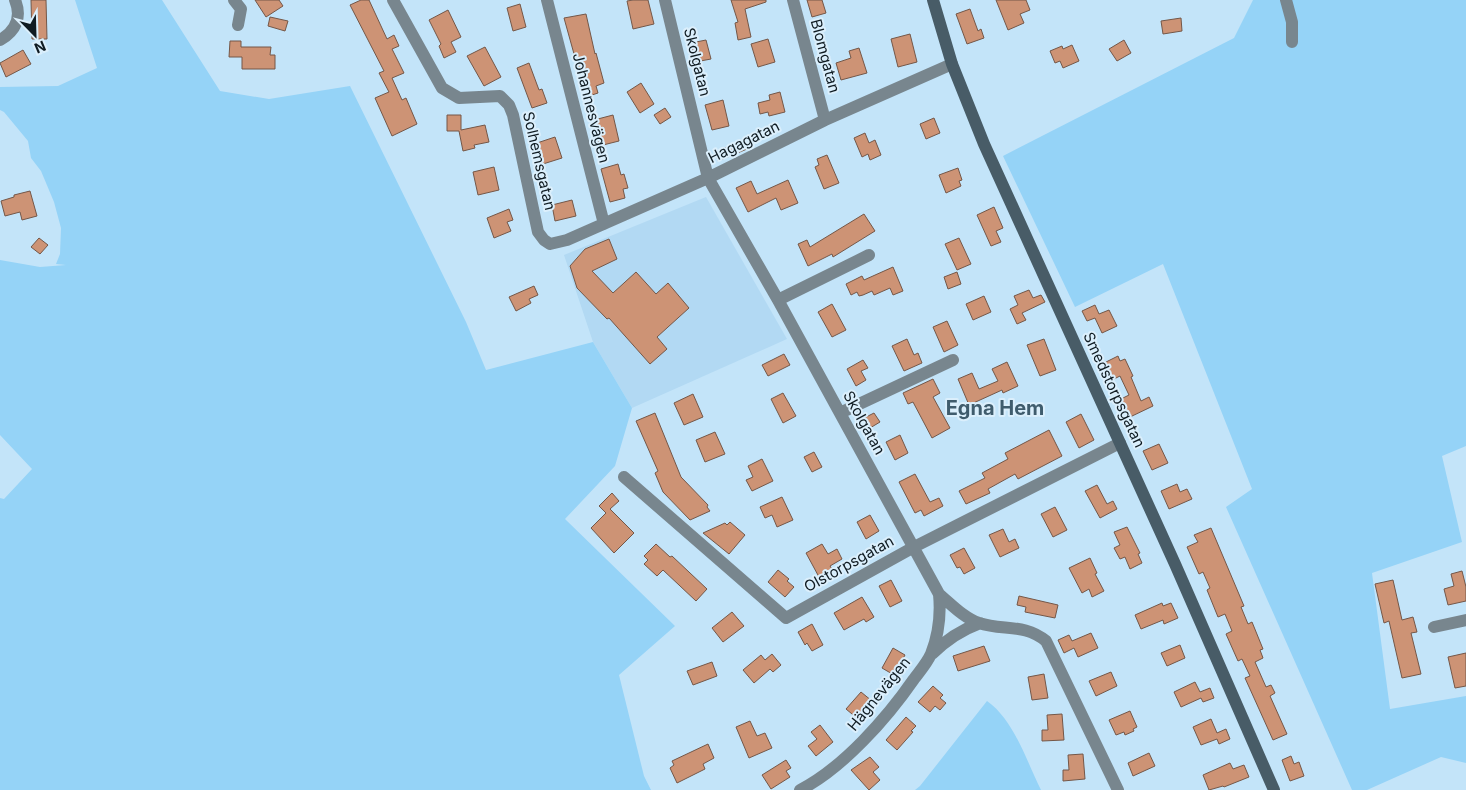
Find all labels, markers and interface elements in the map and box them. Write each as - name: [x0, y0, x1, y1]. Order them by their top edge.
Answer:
- north arrow: [10, 10, 60, 60]
- street label: Blomgatan: [807, 17, 844, 95]
- street label: Skolgatan: [680, 26, 715, 98]
- text: N: [32, 38, 49, 57]
- street label: Johannesvägen: [569, 51, 614, 165]
- street label: Solhemsgatan: [519, 110, 560, 212]
- street label: Hagagatan: [705, 116, 783, 167]
- street label: Smedstorpsgatan: [1079, 329, 1150, 451]
- street label: Skolgatan: [839, 388, 890, 458]
- district label: Egna Hem: [946, 396, 1044, 420]
- street label: Olstorpsgatan: [801, 531, 897, 596]
- street label: Hägnevägen: [843, 653, 914, 735]

